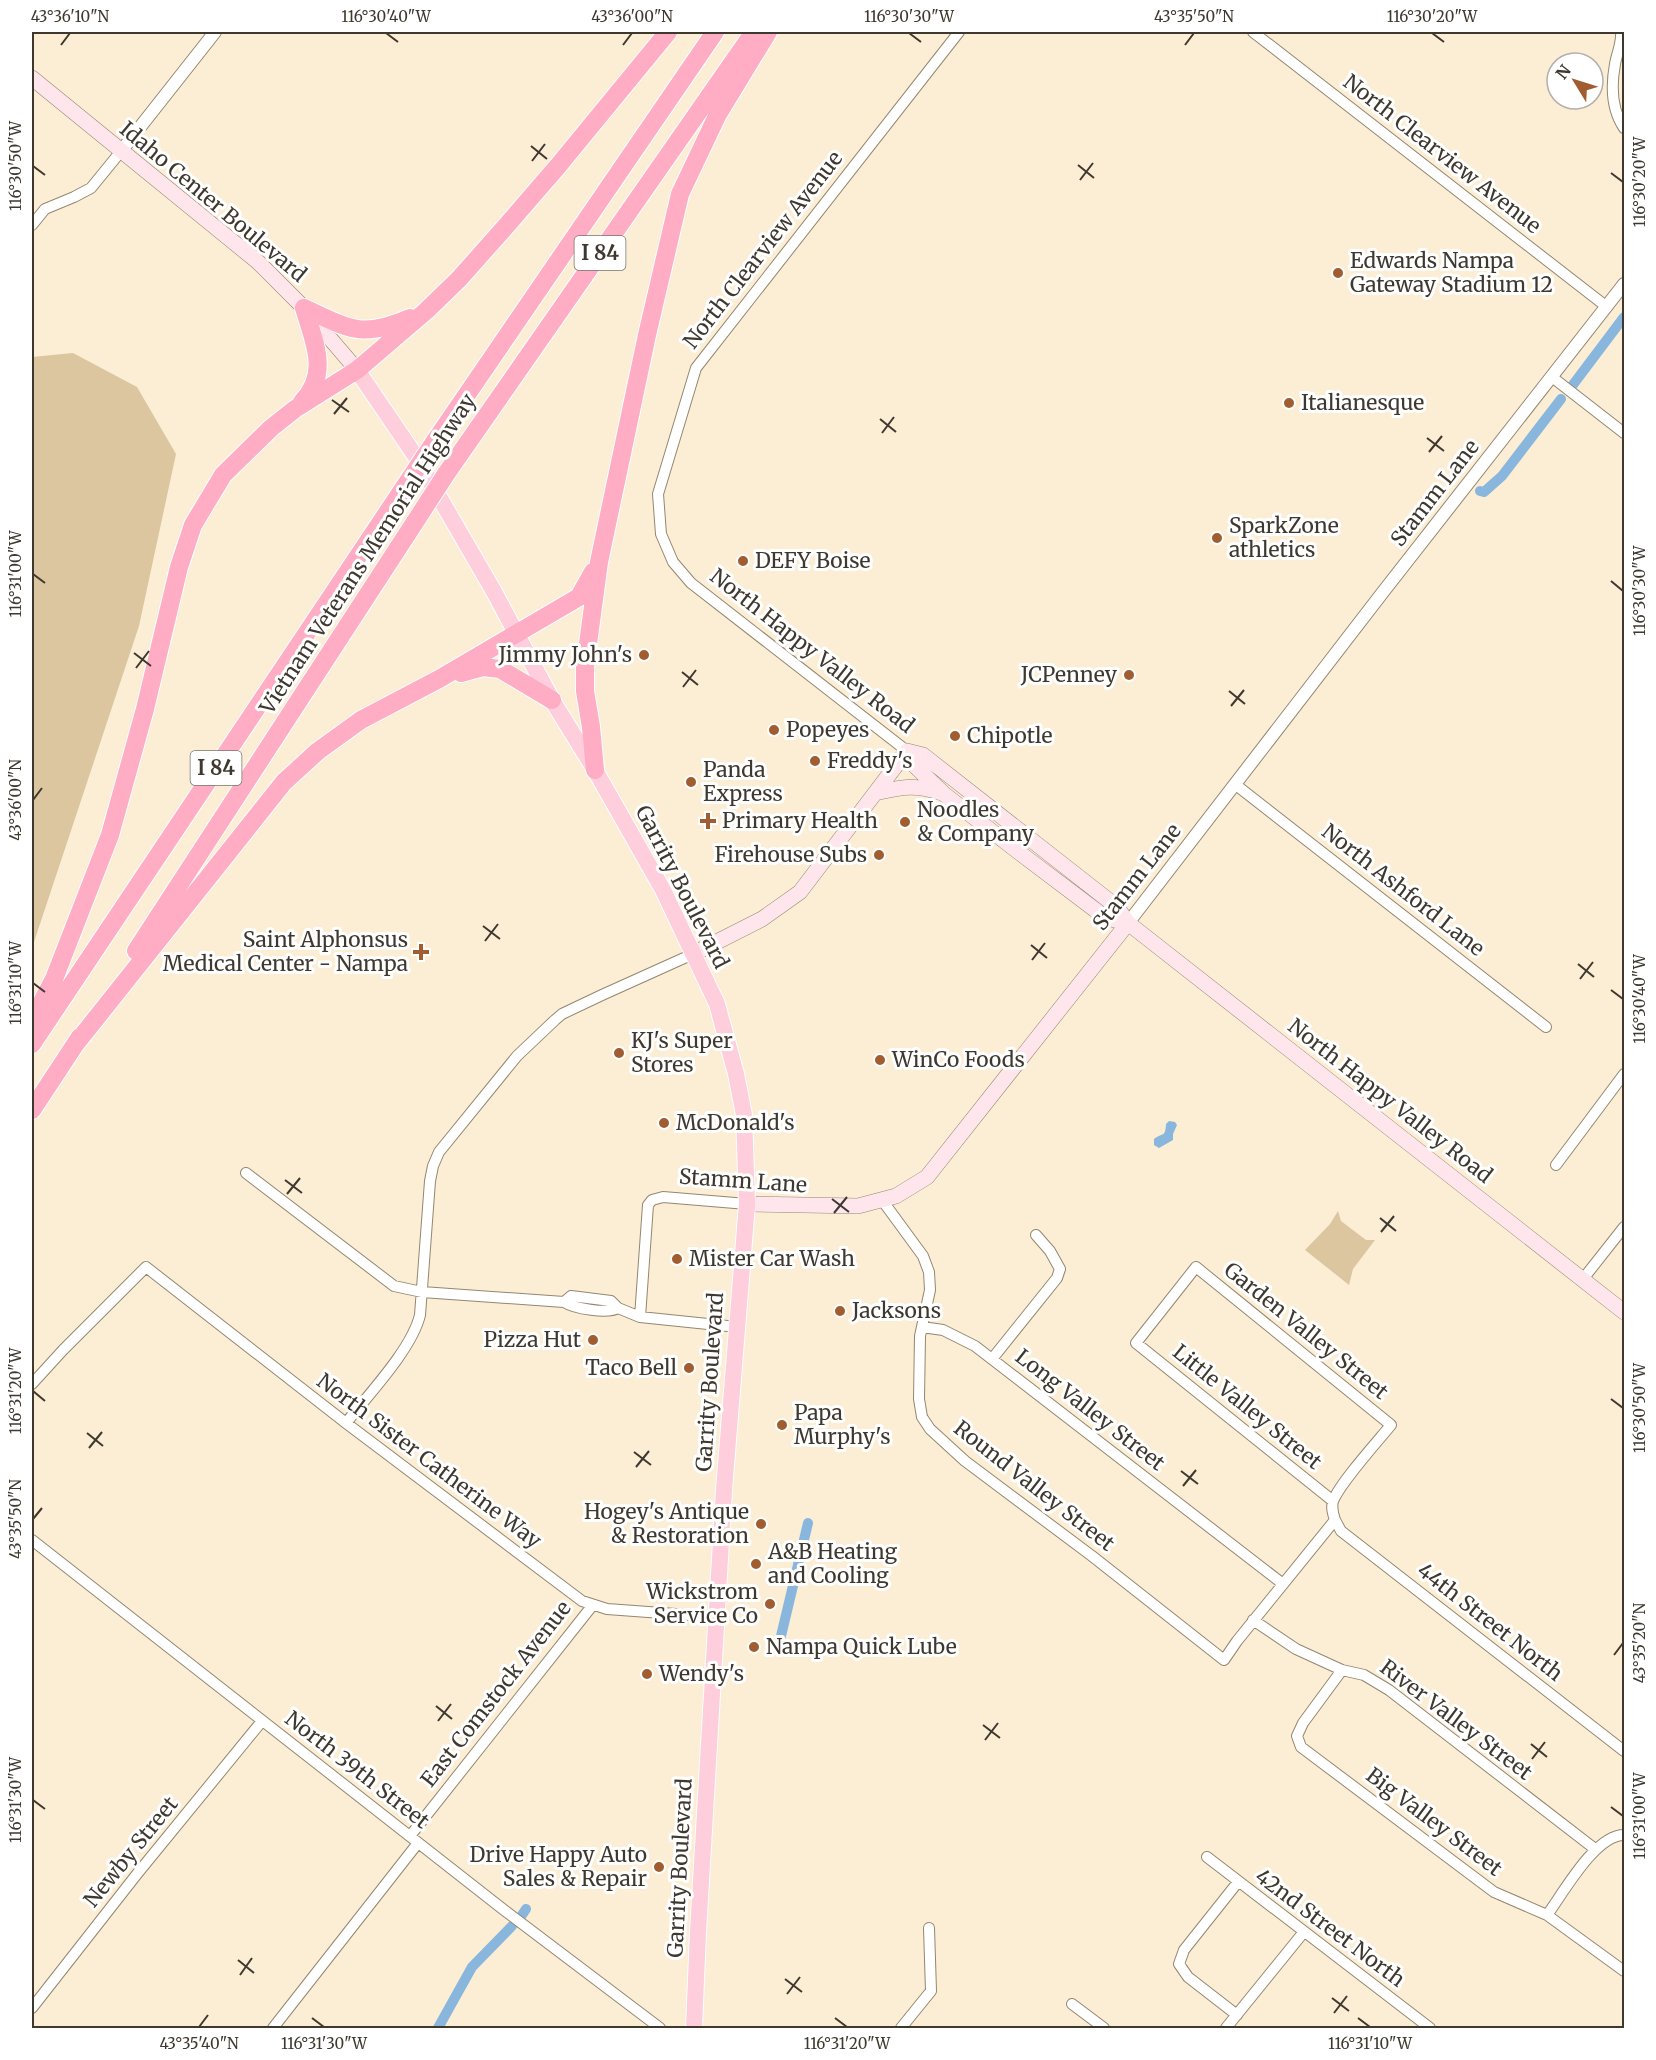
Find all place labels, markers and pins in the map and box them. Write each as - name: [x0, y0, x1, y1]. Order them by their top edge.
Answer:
- place label: Edwards Nampa Gateway Stadium 12: [1350, 247, 1553, 298]
- marker: Edwards Nampa Gateway Stadium 12: [1331, 266, 1345, 280]
- place label: Italianesque: [1301, 389, 1424, 416]
- marker: Italianesque: [1282, 396, 1296, 410]
- place label: SparkZone athletics: [1229, 512, 1339, 563]
- marker: SparkZone athletics: [1210, 531, 1224, 545]
- place label: DEFY Boise: [755, 547, 871, 574]
- marker: DEFY Boise: [736, 554, 750, 568]
- place label: Jimmy John's: [498, 641, 632, 668]
- marker: Jimmy John's: [637, 648, 651, 662]
- place label: JCPenney: [1020, 661, 1118, 688]
- marker: JCPenney: [1122, 668, 1136, 682]
- place label: Popeyes: [786, 716, 869, 743]
- place label: Chipotle: [967, 722, 1052, 749]
- marker: Popeyes: [767, 723, 781, 737]
- marker: Chipotle: [948, 729, 962, 743]
- place label: Freddy's: [827, 747, 912, 774]
- marker: Freddy's: [808, 754, 822, 768]
- place label: Panda Express: [703, 756, 783, 807]
- marker: Panda Express: [684, 775, 698, 789]
- place label: Noodles & Company: [917, 796, 1035, 847]
- place label: Primary Health: [722, 807, 878, 834]
- marker: Primary Health: [699, 812, 717, 830]
- marker: Noodles & Company: [898, 815, 912, 829]
- place label: Firehouse Subs: [714, 841, 867, 868]
- marker: Firehouse Subs: [872, 848, 886, 862]
- place label: Saint Alphonsus Medical Center - Nampa: [163, 926, 408, 977]
- marker: Saint Alphonsus Medical Center - Nampa: [412, 943, 430, 961]
- place label: KJ's Super Stores: [631, 1027, 733, 1078]
- marker: KJ's Super Stores: [612, 1046, 626, 1060]
- place label: WinCo Foods: [891, 1046, 1025, 1073]
- marker: WinCo Foods: [873, 1053, 887, 1067]
- place label: McDonald's: [676, 1109, 795, 1136]
- marker: McDonald's: [657, 1116, 671, 1130]
- place label: Mister Car Wash: [689, 1245, 855, 1272]
- marker: Mister Car Wash: [670, 1252, 684, 1266]
- place label: Jacksons: [851, 1297, 941, 1324]
- marker: Jacksons: [833, 1304, 847, 1318]
- place label: Pizza Hut: [484, 1326, 581, 1353]
- marker: Pizza Hut: [586, 1333, 600, 1347]
- place label: Taco Bell: [585, 1354, 677, 1381]
- marker: Taco Bell: [682, 1361, 696, 1375]
- place label: Papa Murphy's: [794, 1399, 891, 1450]
- marker: Papa Murphy's: [775, 1418, 789, 1432]
- place label: Hogey's Antique & Restoration: [584, 1498, 749, 1549]
- marker: Hogey's Antique & Restoration: [754, 1517, 768, 1531]
- place label: A&B Heating and Cooling: [767, 1538, 897, 1589]
- marker: A&B Heating and Cooling: [749, 1557, 763, 1571]
- place label: Wickstrom Service Co: [645, 1578, 758, 1629]
- marker: Wickstrom Service Co: [763, 1597, 777, 1611]
- place label: Nampa Quick Lube: [766, 1633, 957, 1660]
- marker: Nampa Quick Lube: [747, 1640, 761, 1654]
- place label: Wendy's: [658, 1660, 744, 1687]
- marker: Wendy's: [640, 1667, 654, 1681]
- place label: Drive Happy Auto Sales & Repair: [469, 1841, 647, 1892]
- marker: Drive Happy Auto Sales & Repair: [652, 1860, 666, 1874]

